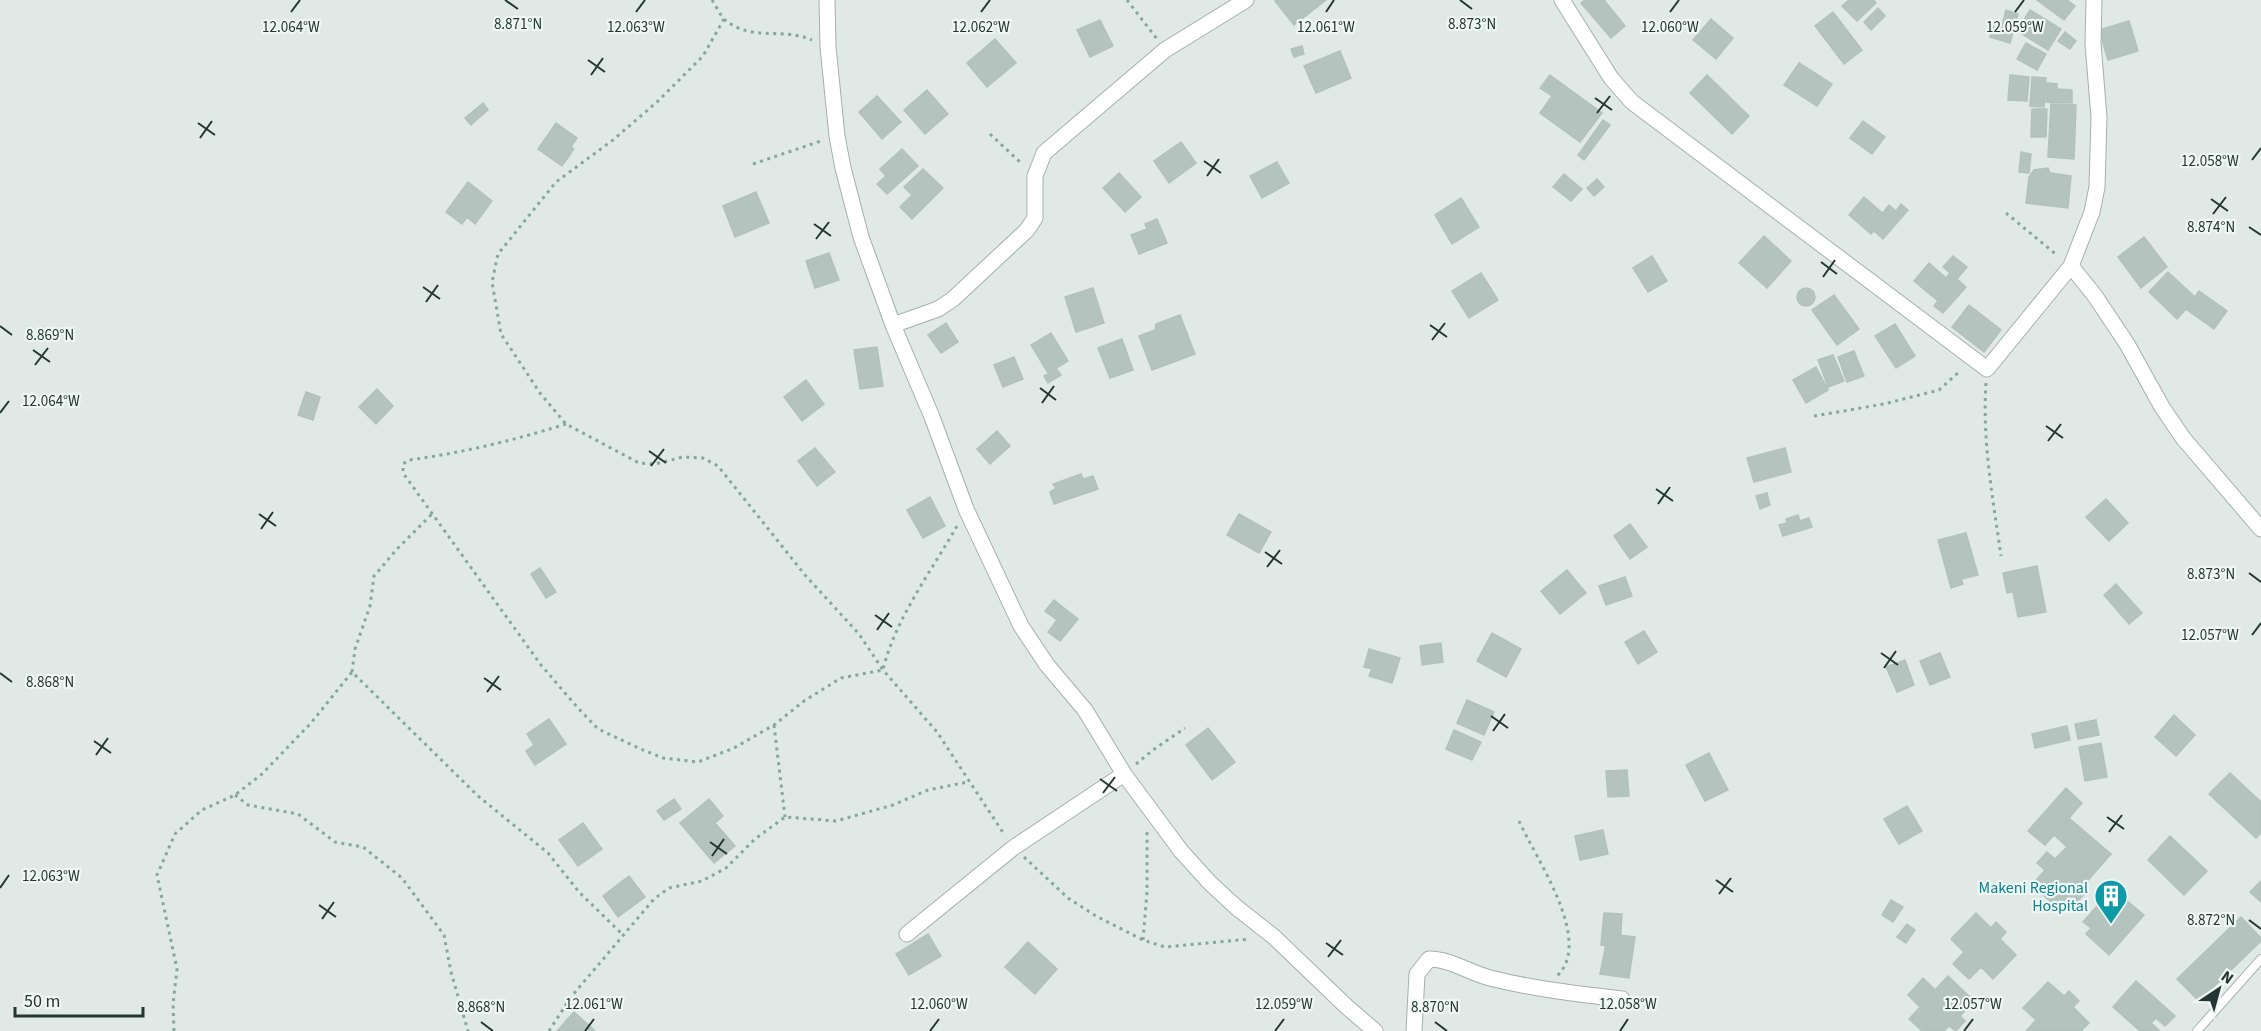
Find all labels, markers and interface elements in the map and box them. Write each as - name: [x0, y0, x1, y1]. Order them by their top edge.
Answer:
- text: 8.871°N: [494, 14, 542, 35]
- text: 8.873°N: [1448, 14, 1496, 35]
- text: 12.064°W: [262, 17, 320, 38]
- text: 12.063°W: [607, 17, 665, 38]
- text: 12.062°W: [952, 17, 1010, 38]
- text: 12.061°W: [1297, 17, 1355, 38]
- text: 12.060°W: [1641, 17, 1699, 38]
- text: 12.059°W: [1986, 17, 2044, 38]
- text: 12.058°W: [2181, 151, 2239, 172]
- text: 8.874°N: [2187, 217, 2235, 238]
- text: 8.869°N: [26, 325, 74, 346]
- text: 12.064°W: [22, 391, 80, 412]
- text: 8.873°N: [2187, 564, 2235, 585]
- text: 12.057°W: [2181, 625, 2239, 646]
- text: 8.868°N: [26, 672, 74, 693]
- text: 12.063°W: [22, 866, 80, 887]
- place label: Makeni Regional Hospital: [1979, 877, 2088, 917]
- building icon: Makeni Regional Hospital: [2093, 878, 2129, 925]
- text: 8.872°N: [2187, 910, 2235, 931]
- north arrow: [2189, 959, 2249, 1019]
- text: N: [2216, 966, 2238, 990]
- scale bar: [15, 980, 142, 1018]
- text: 50 m: [24, 989, 60, 1014]
- text: 12.061°W: [565, 994, 623, 1015]
- text: 12.060°W: [910, 994, 968, 1015]
- text: 12.059°W: [1255, 994, 1313, 1015]
- text: 12.058°W: [1599, 994, 1657, 1015]
- text: 12.057°W: [1944, 994, 2002, 1015]
- text: 8.868°N: [457, 997, 505, 1018]
- text: 8.870°N: [1411, 997, 1459, 1018]

